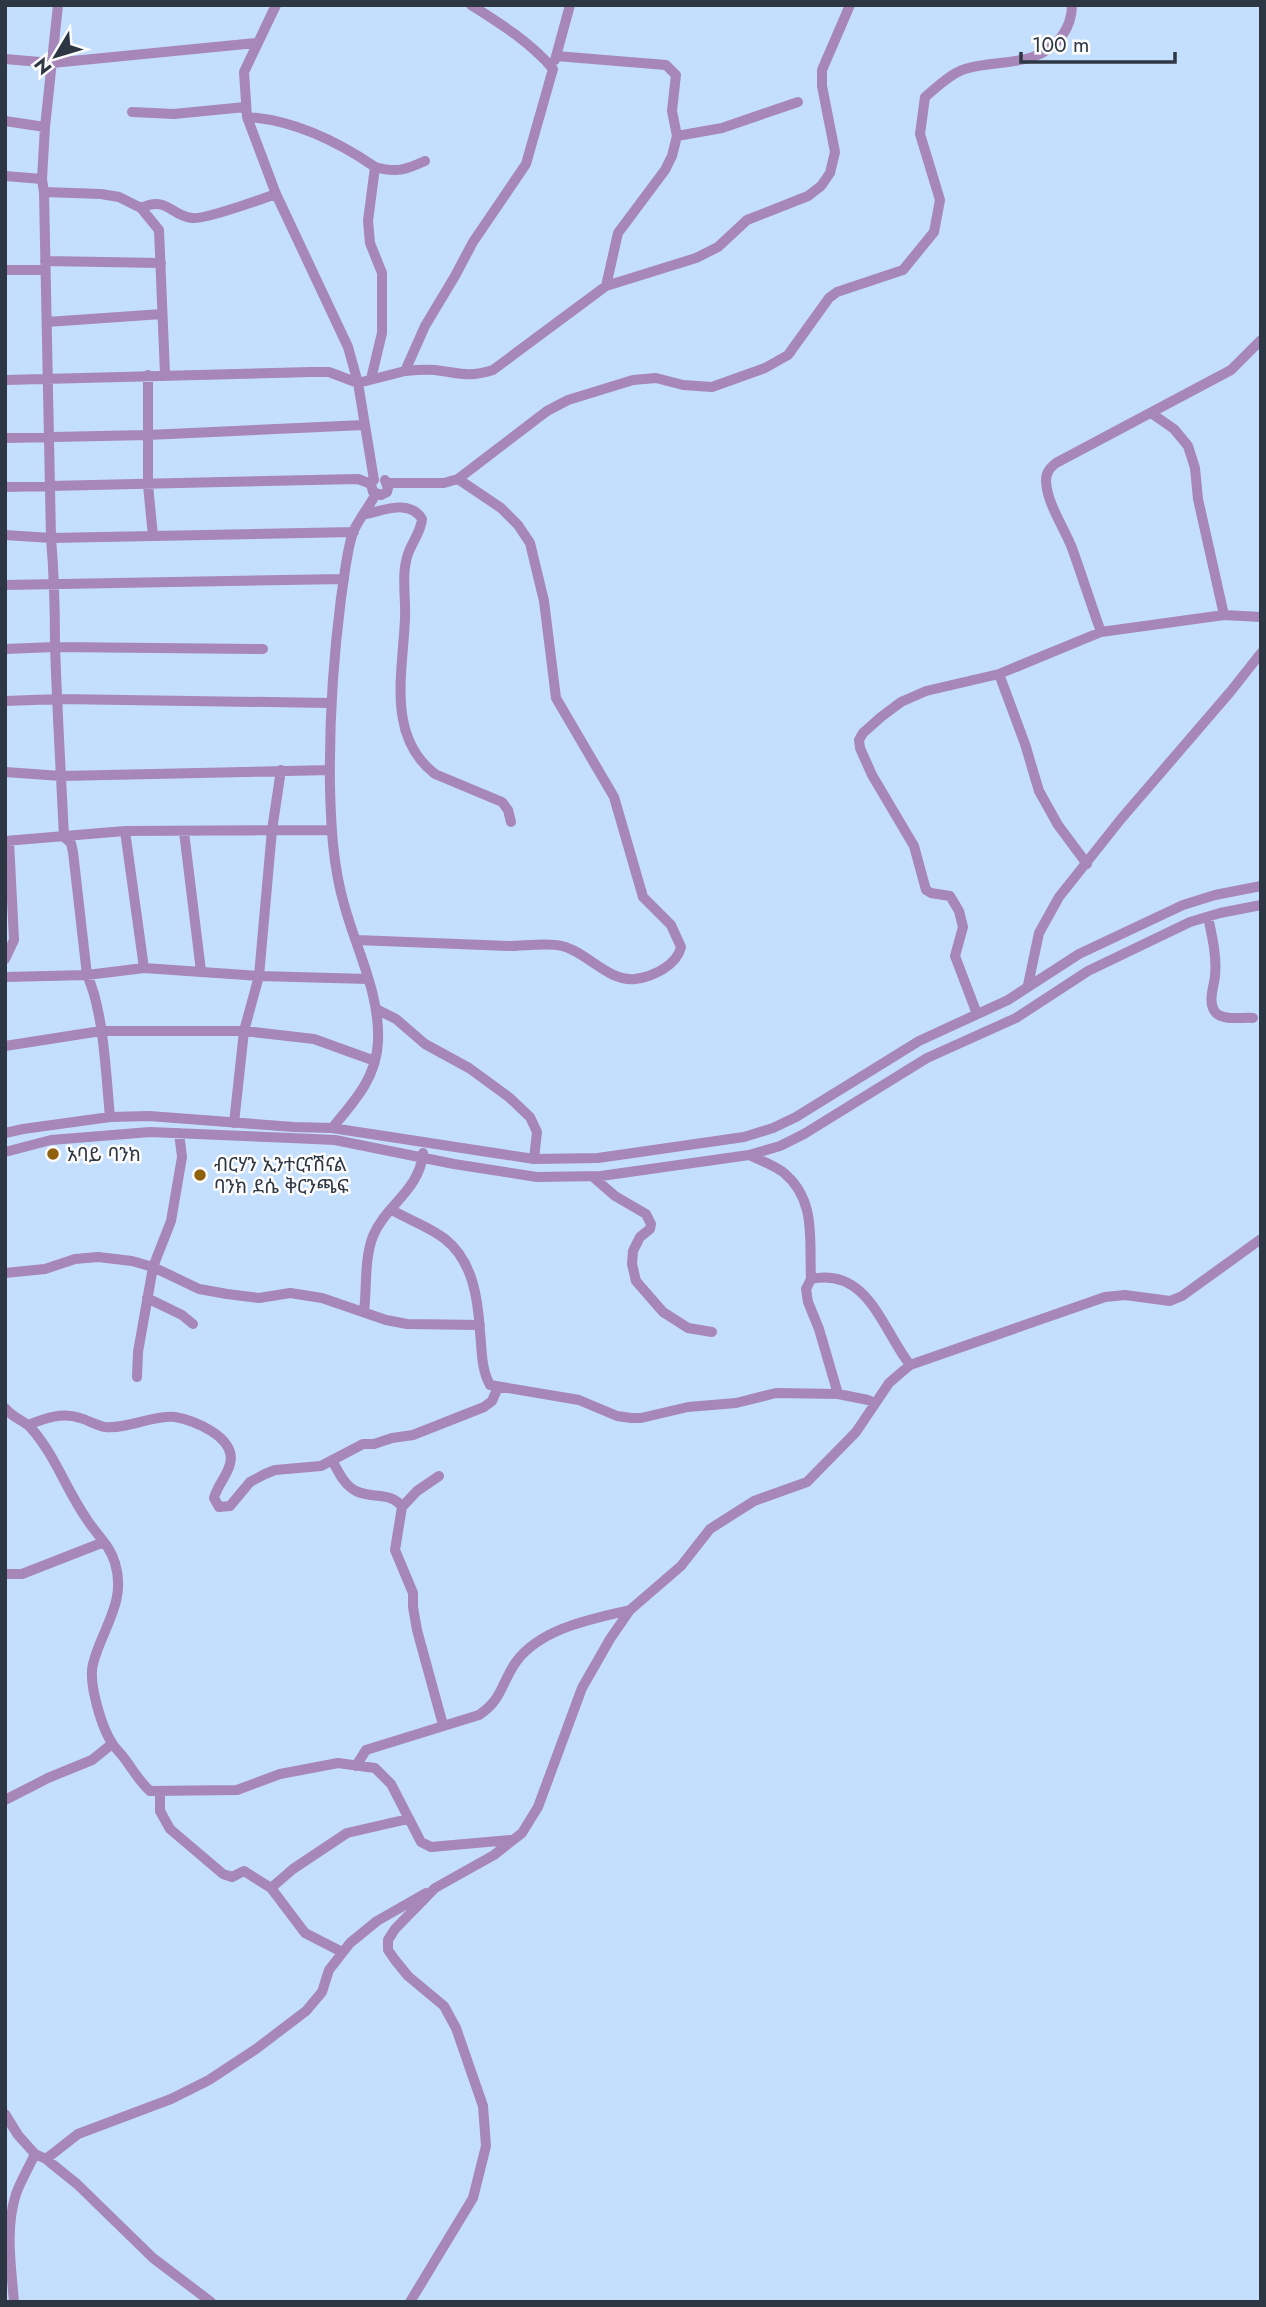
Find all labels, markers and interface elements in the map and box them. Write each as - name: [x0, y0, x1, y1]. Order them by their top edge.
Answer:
- north arrow: [21, 21, 91, 91]
- scale bar: [1021, 21, 1175, 65]
- text: 100 m: [1032, 30, 1089, 60]
- text: N: [28, 52, 58, 80]
- place label: አባይ ባንክ: [67, 1141, 141, 1168]
- marker: አባይ ባንክ: [45, 1146, 61, 1162]
- place label: ብርሃን ኢንተርናሽናል ባንክ ደሴ ቅርንጫፍ: [214, 1151, 349, 1200]
- marker: ብርሃን ኢንተርናሽናል ባንክ ደሴ ቅርንጫፍ: [192, 1167, 208, 1183]

